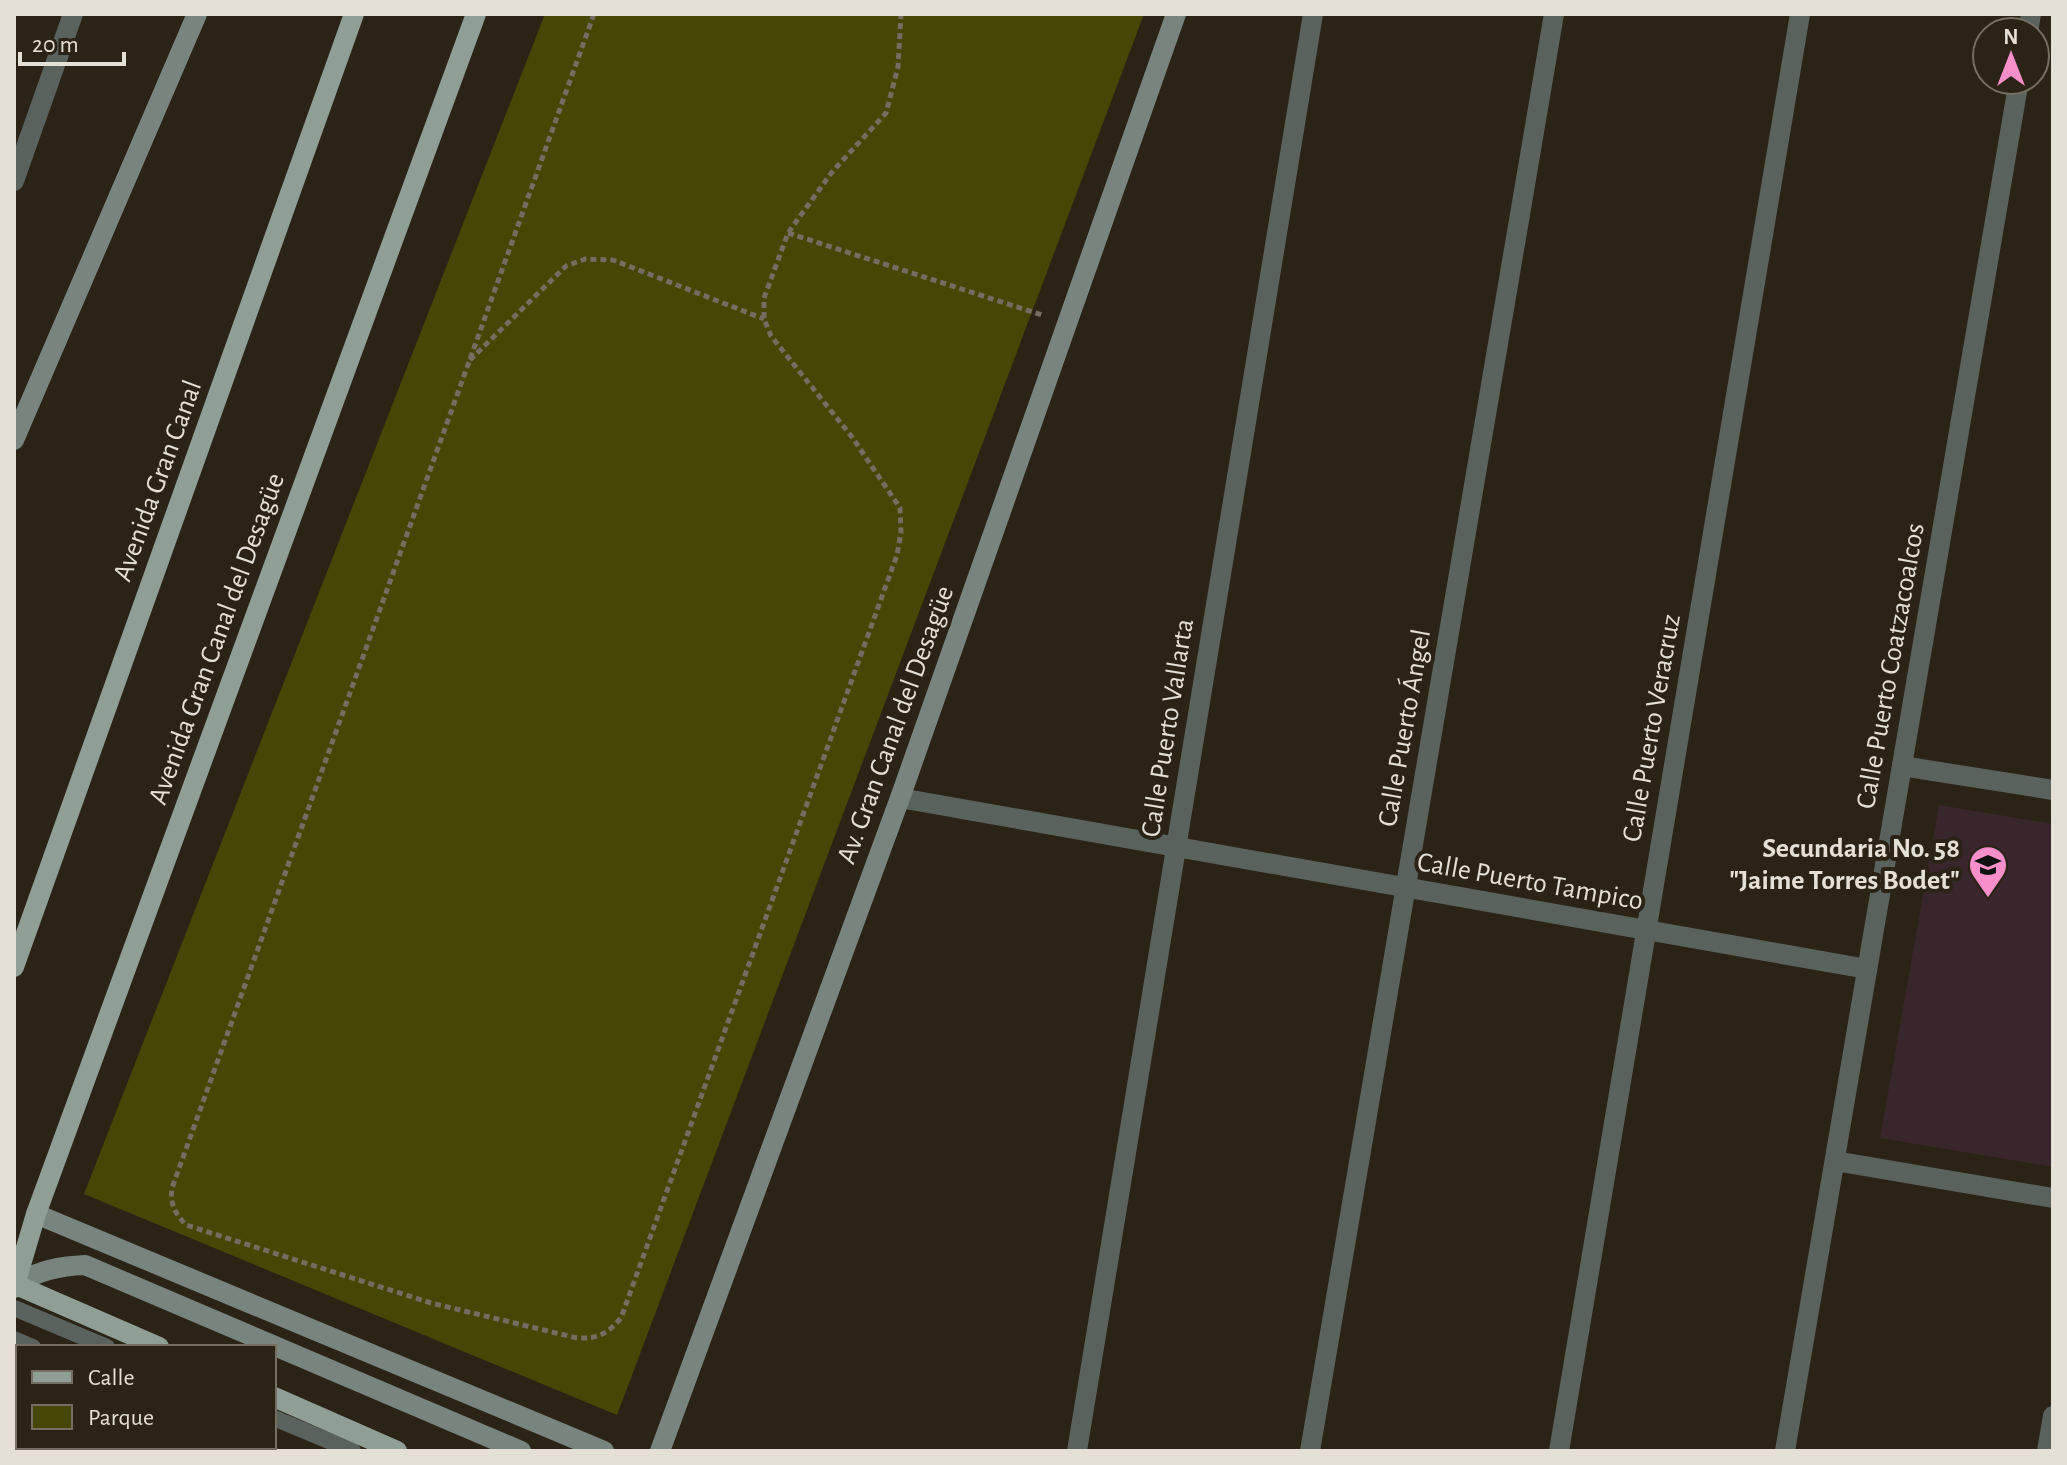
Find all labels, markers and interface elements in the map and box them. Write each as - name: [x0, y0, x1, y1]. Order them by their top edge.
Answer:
- scale bar: [20, 16, 124, 66]
- north arrow: [1971, 16, 2051, 96]
- text: N: [2003, 26, 2019, 48]
- text: 20 m: [32, 33, 79, 57]
- street label: Avenida Gran Canal: [109, 377, 207, 585]
- street label: Avenida Gran Canal del Desagüe: [144, 470, 290, 808]
- street label: Calle Puerto Coatzacoalcos: [1852, 521, 1930, 811]
- street label: Av. Gran Canal del Desagüe: [833, 582, 959, 868]
- street label: Calle Puerto Veracruz: [1618, 612, 1686, 844]
- street label: Calle Puerto Vallarta: [1137, 617, 1199, 839]
- street label: Calle Puerto Ángel: [1371, 627, 1436, 829]
- place label: Secundaria No. 58 "Jaime Torres Bodet": [1729, 835, 1960, 895]
- school or university icon: Secundaria No. 58 "Jaime Torres Bodet": [1967, 844, 2009, 899]
- street label: Calle Puerto Tampico: [1415, 848, 1645, 916]
- legend: [16, 1345, 276, 1449]
- text: Calle: [88, 1366, 135, 1390]
- text: Parque: [88, 1406, 154, 1430]

